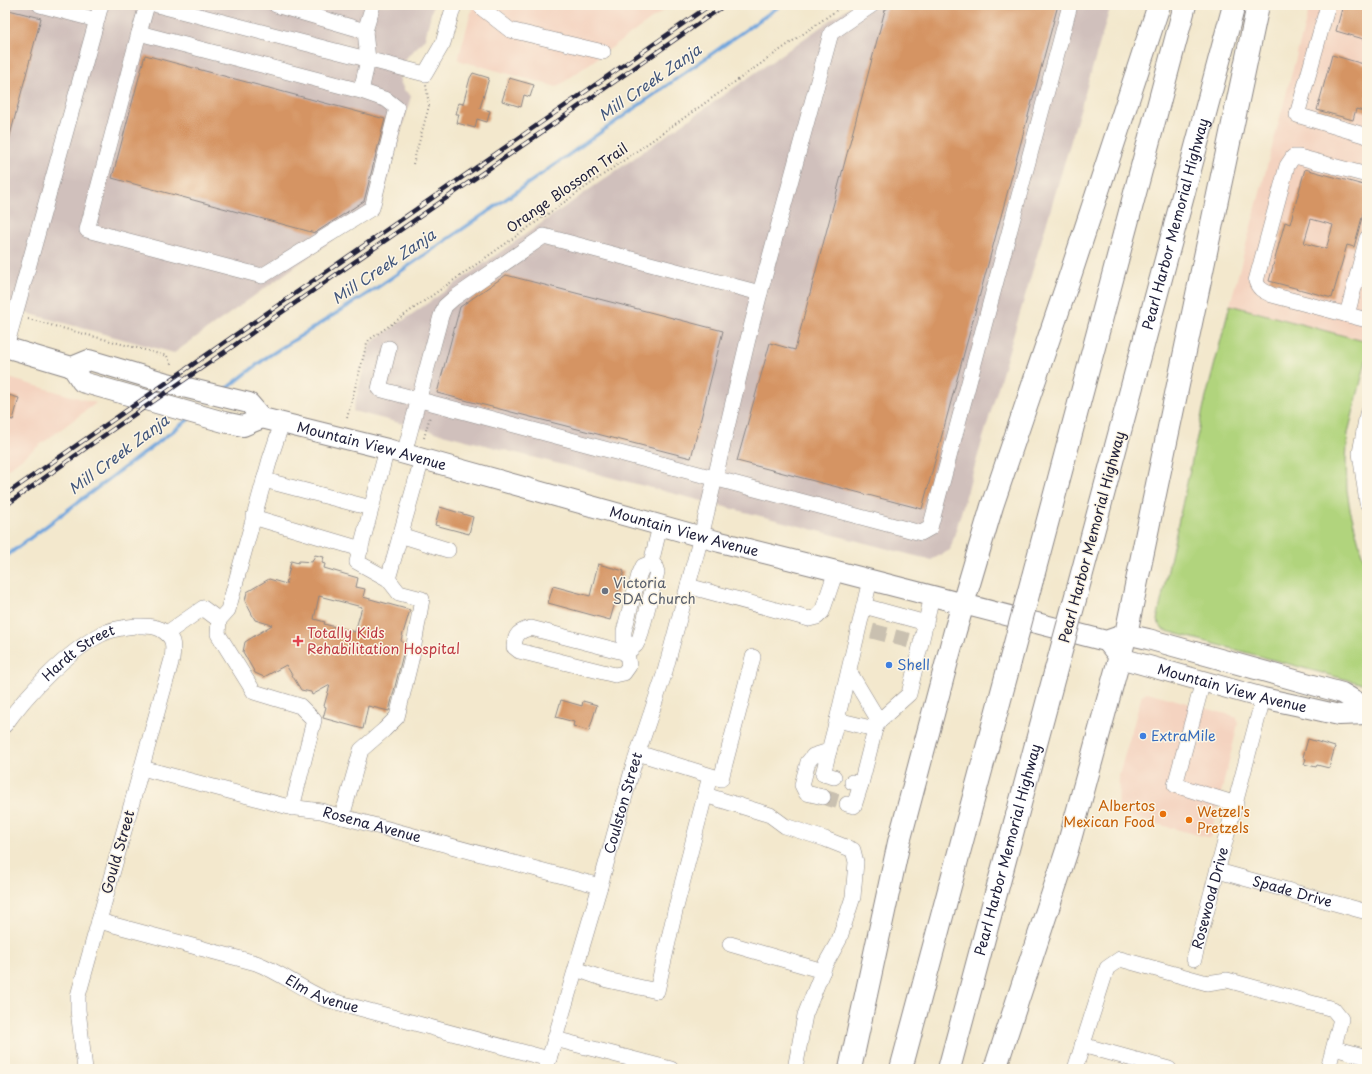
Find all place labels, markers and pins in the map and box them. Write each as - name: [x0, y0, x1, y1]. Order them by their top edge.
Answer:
- place label: Victoria SDA Church: [613, 572, 696, 609]
- marker: Victoria SDA Church: [600, 586, 610, 596]
- place label: Totally Kids Rehabilitation Hospital: [307, 622, 460, 659]
- marker: Totally Kids Rehabilitation Hospital: [292, 635, 304, 647]
- place label: Shell: [897, 654, 930, 675]
- marker: Shell: [884, 660, 894, 670]
- place label: ExtraMile: [1151, 725, 1216, 746]
- marker: ExtraMile: [1138, 731, 1148, 741]
- place label: Albertos Mexican Food: [1063, 795, 1155, 832]
- place label: Wetzel's Pretzels: [1197, 801, 1250, 838]
- marker: Albertos Mexican Food: [1158, 809, 1168, 819]
- marker: Wetzel's Pretzels: [1184, 815, 1194, 825]

